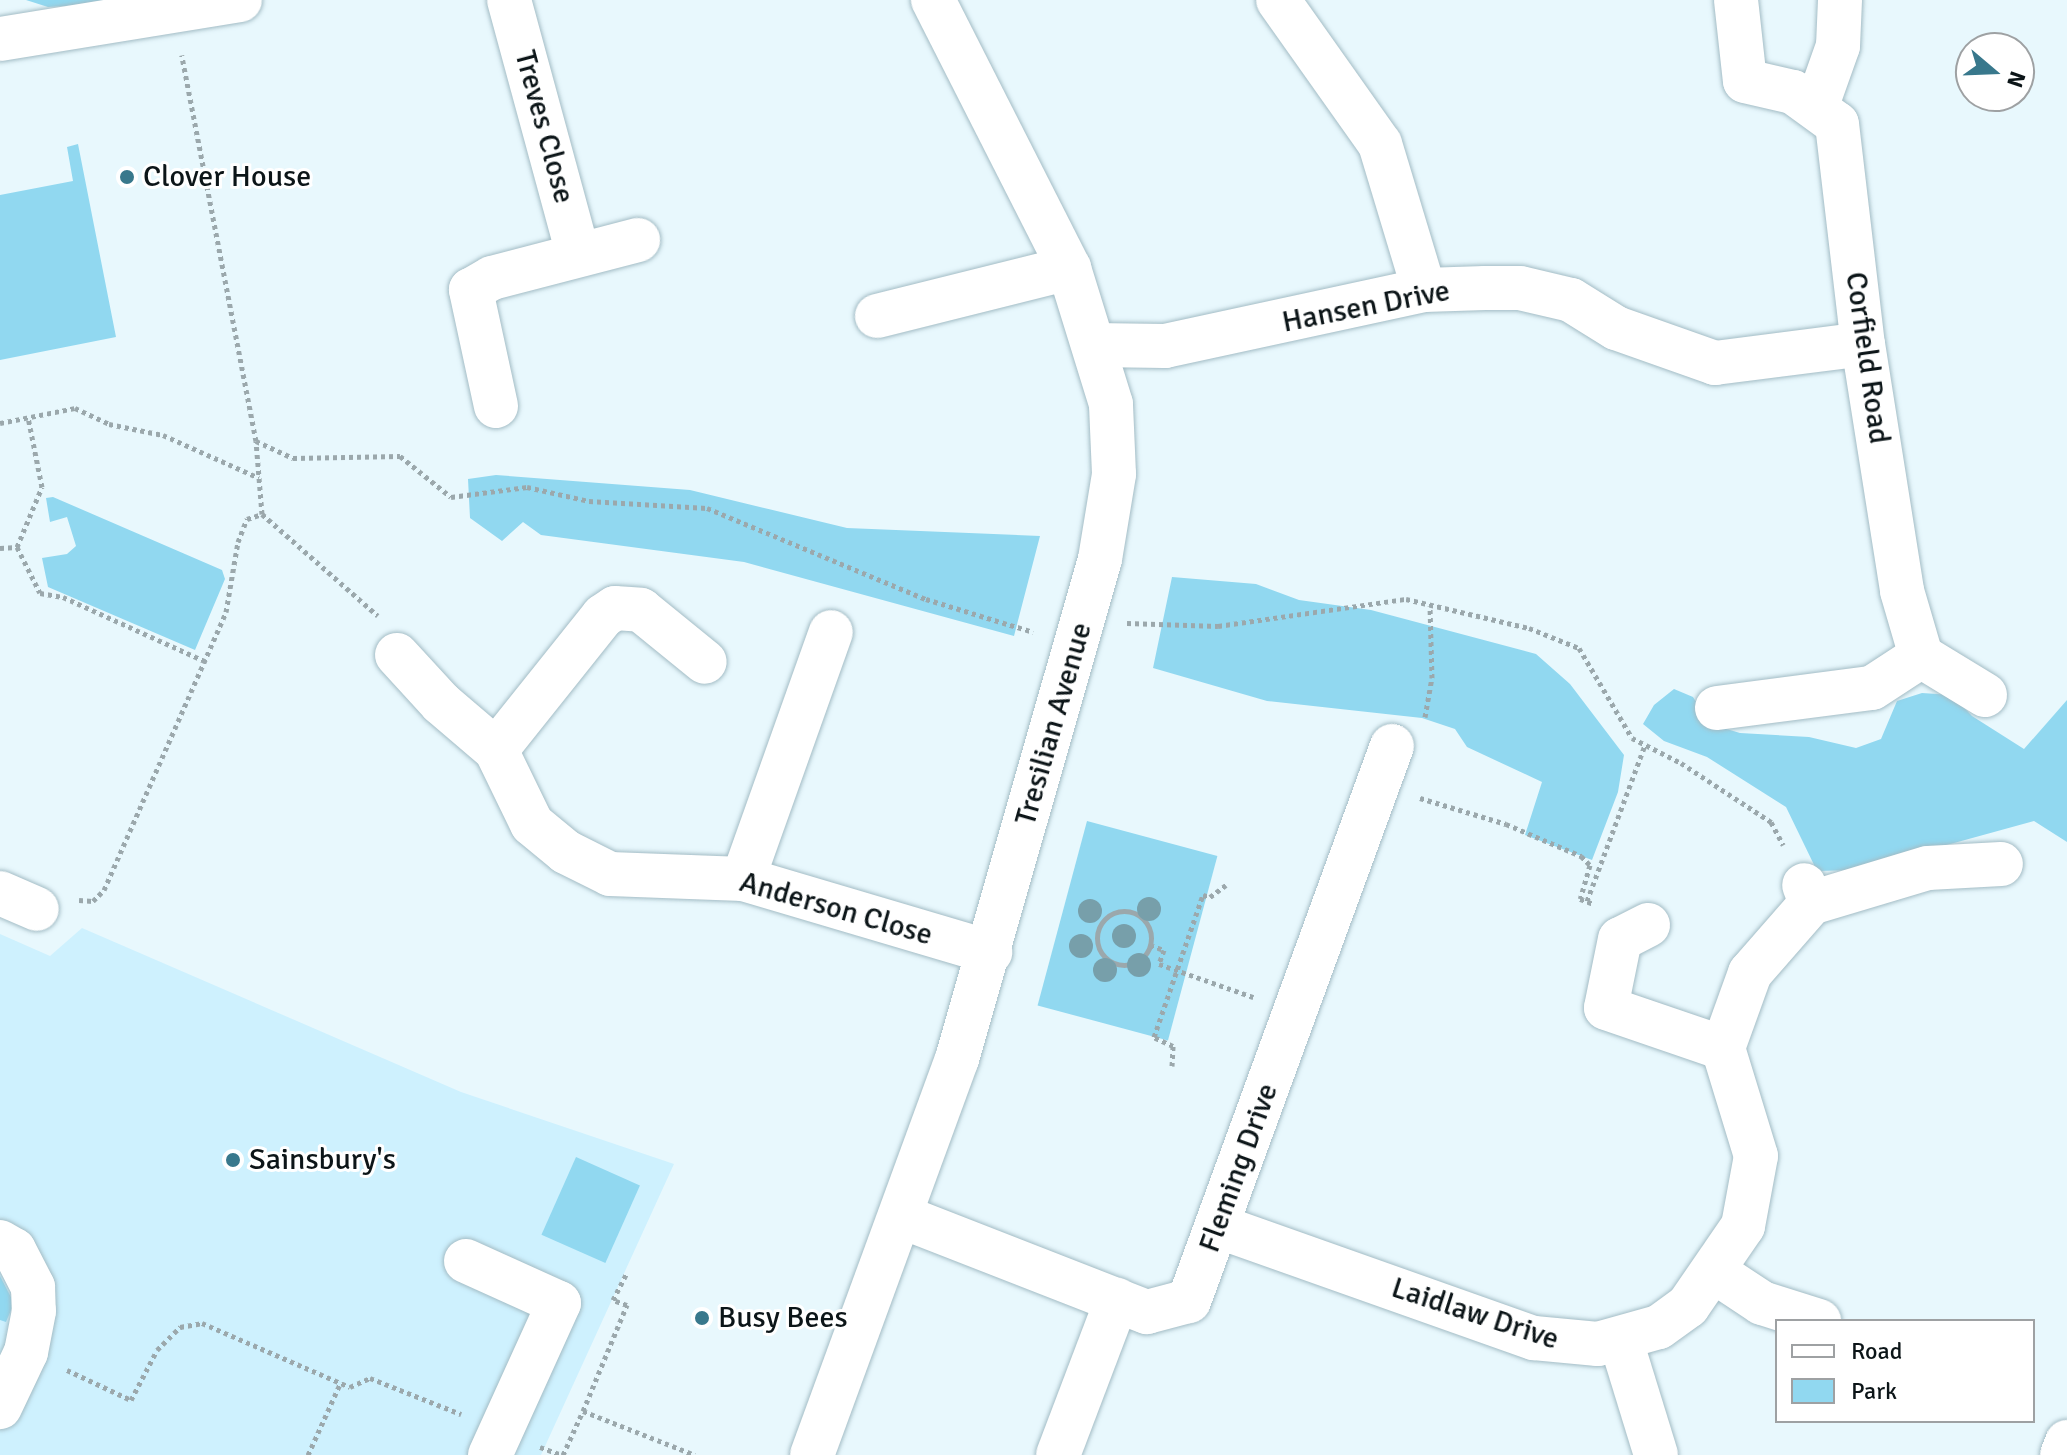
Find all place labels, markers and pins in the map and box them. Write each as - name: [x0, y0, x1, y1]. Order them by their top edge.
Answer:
- place label: Clover House: [143, 159, 311, 195]
- marker: Clover House: [118, 168, 136, 186]
- place label: Sainsbury's: [249, 1142, 396, 1178]
- marker: Sainsbury's: [224, 1151, 242, 1169]
- place label: Busy Bees: [718, 1300, 848, 1336]
- marker: Busy Bees: [693, 1309, 711, 1327]

